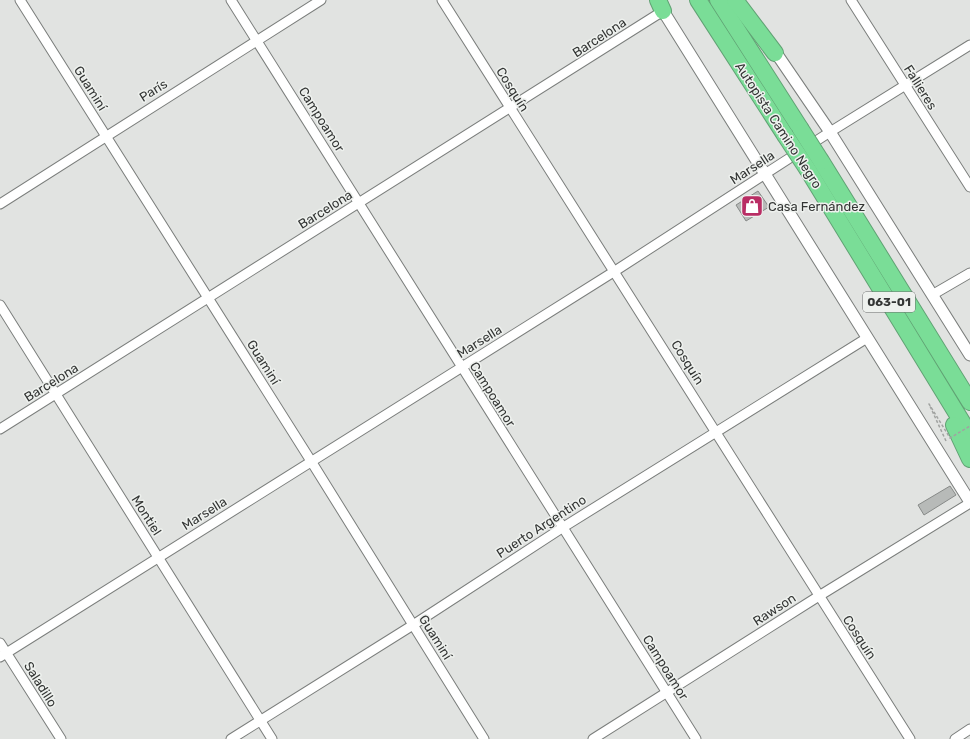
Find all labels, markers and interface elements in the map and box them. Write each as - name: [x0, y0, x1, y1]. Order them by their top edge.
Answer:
- street label: Barcelona: [570, 15, 629, 60]
- street label: Autopista Camino Negro: [731, 59, 825, 192]
- street label: Fallieres: [901, 62, 940, 113]
- street label: Guaminí: [71, 63, 111, 114]
- street label: Cosquín: [493, 64, 532, 114]
- street label: París: [137, 76, 170, 105]
- street label: Campoamor: [296, 84, 348, 155]
- street label: Marsella: [727, 148, 777, 187]
- street label: Barcelona: [296, 187, 355, 232]
- shop icon: Casa Fernández: [739, 193, 765, 219]
- place label: Casa Fernández: [768, 199, 865, 214]
- road number: 063-01: [863, 292, 915, 312]
- street label: Marsella: [454, 322, 504, 361]
- street label: Guaminí: [244, 337, 284, 388]
- street label: Cosquín: [668, 337, 707, 387]
- street label: Campoamor: [467, 359, 519, 430]
- street label: Barcelona: [22, 360, 81, 405]
- street label: Puerto Argentino: [494, 492, 589, 562]
- street label: Montiel: [128, 493, 165, 538]
- street label: Marsella: [179, 494, 229, 533]
- street label: Rawson: [750, 590, 798, 629]
- street label: Guaminí: [416, 612, 456, 663]
- street label: Cosquín: [840, 612, 879, 662]
- street label: Campoamor: [640, 632, 692, 703]
- street label: Saladillo: [21, 659, 60, 710]

